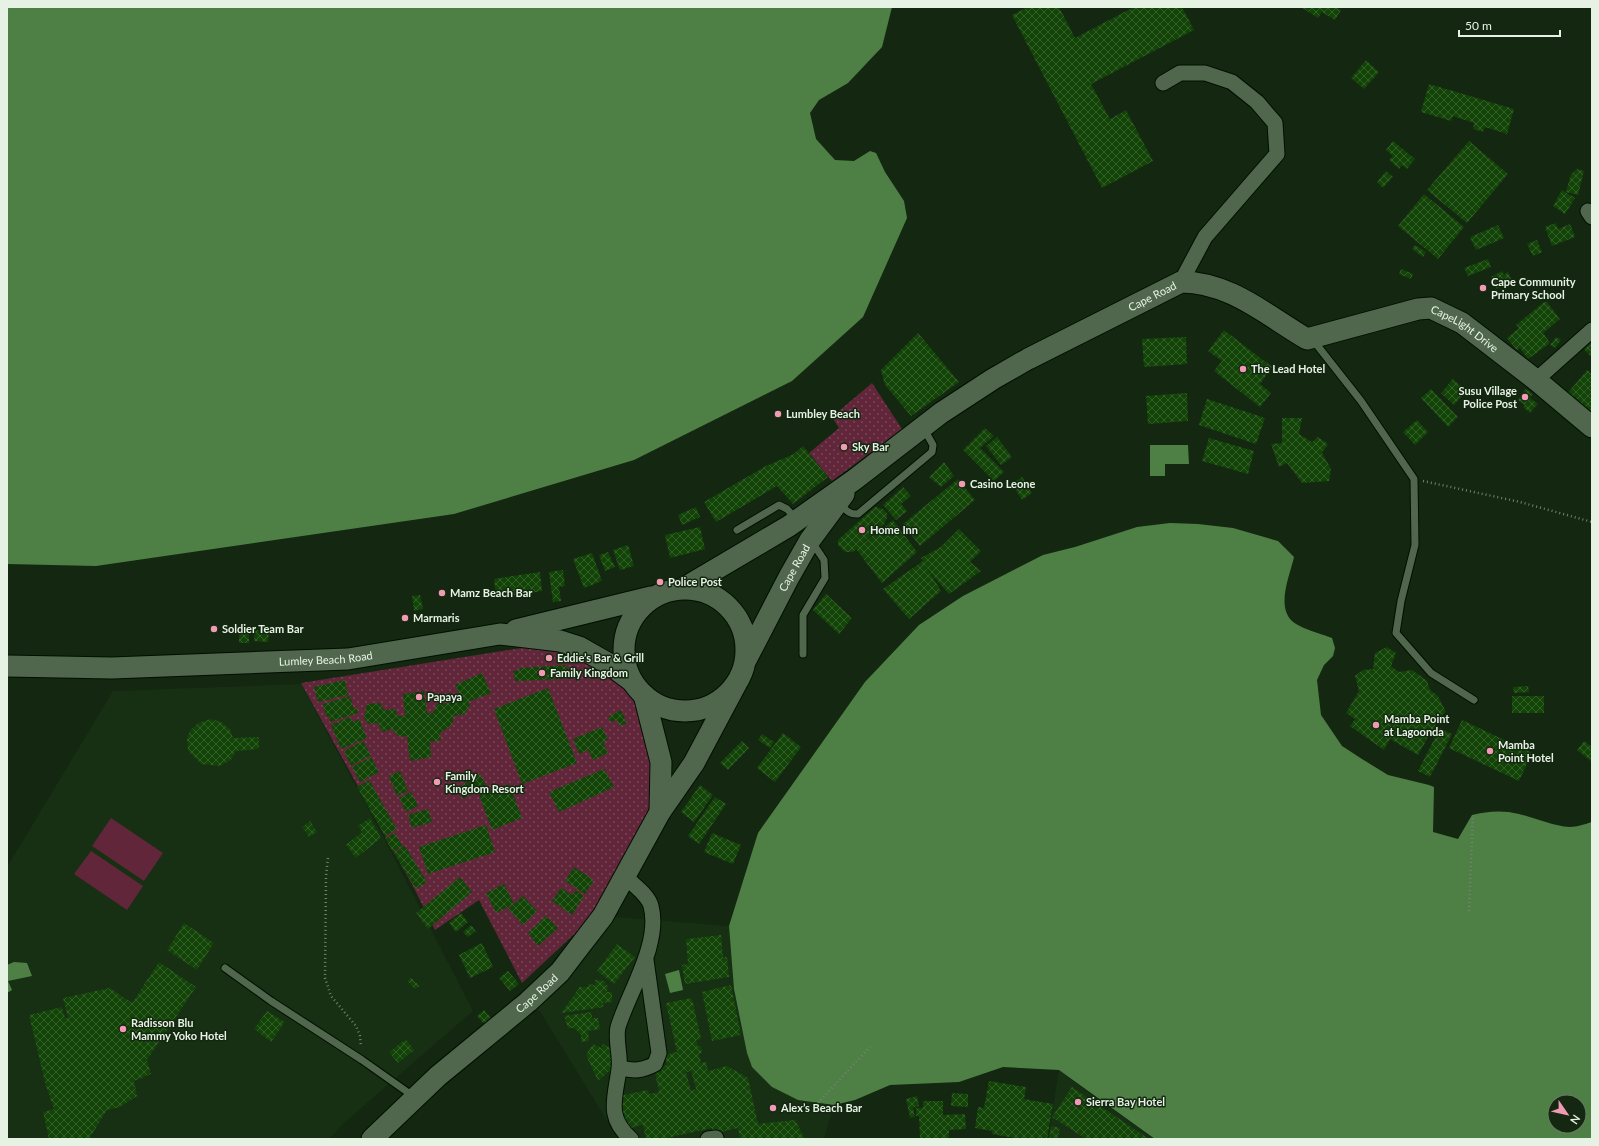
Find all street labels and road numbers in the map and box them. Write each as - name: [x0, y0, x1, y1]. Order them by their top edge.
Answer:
- street label: Cape Road: [1126, 278, 1178, 313]
- street label: CapeLight Drive: [1429, 302, 1501, 355]
- street label: Cape Road: [776, 542, 812, 594]
- street label: Lumley Beach Road: [279, 648, 373, 668]
- street label: Cape Road: [513, 971, 560, 1015]

